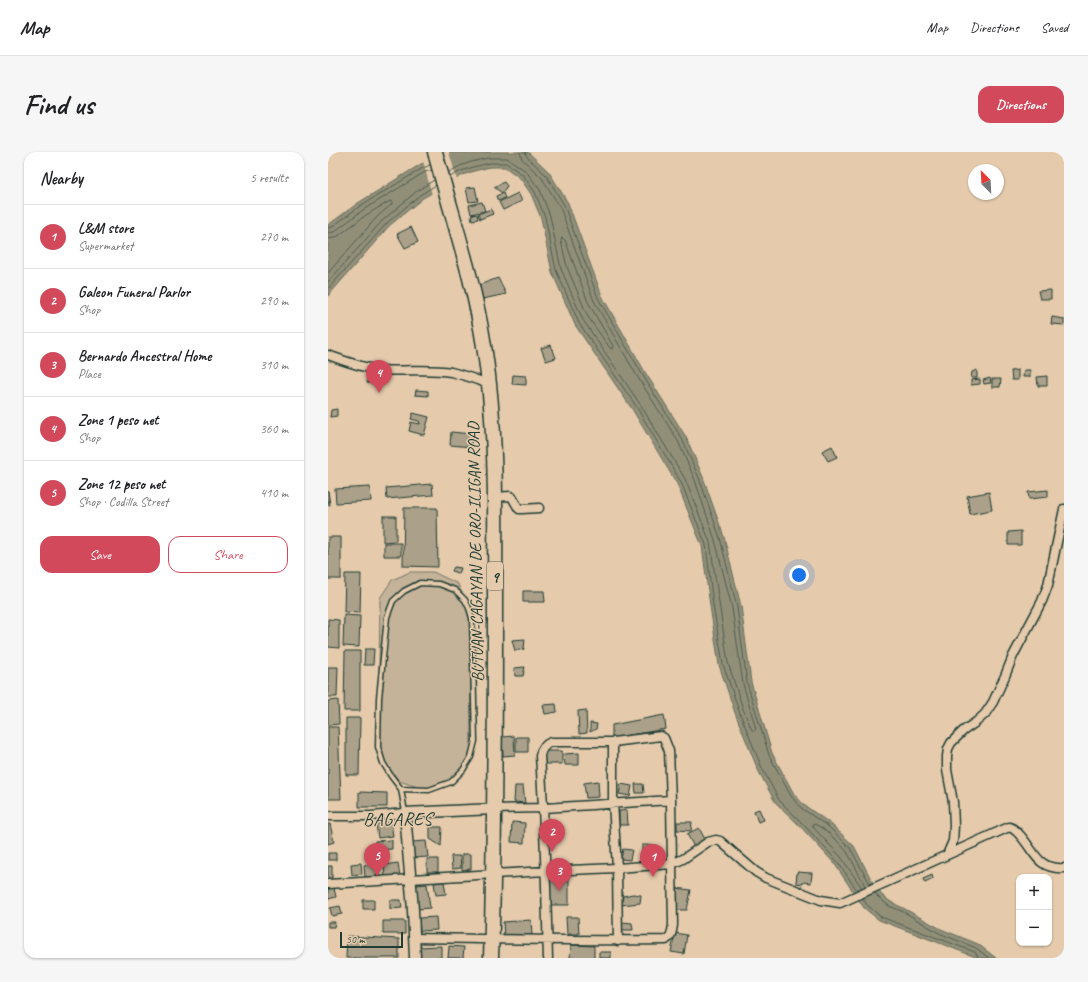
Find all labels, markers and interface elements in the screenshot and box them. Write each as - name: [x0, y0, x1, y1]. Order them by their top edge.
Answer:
- text: Map: [20, 16, 50, 40]
- text: Map: [927, 19, 948, 36]
- text: Directions: [970, 19, 1019, 36]
- text: Saved: [1041, 19, 1068, 36]
- button: Directions: [978, 86, 1064, 123]
- text: Find us: [24, 87, 94, 122]
- north arrow: [968, 164, 1004, 200]
- text: Nearby: [40, 168, 83, 189]
- text: 5 results: [250, 170, 288, 186]
- text: L&M store: [78, 219, 133, 238]
- text: 1: [50, 229, 56, 245]
- text: 270 m: [260, 229, 288, 245]
- text: Supermarket: [78, 238, 133, 254]
- text: Galeon Funeral Parlor: [78, 283, 190, 302]
- text: 2: [50, 293, 56, 309]
- text: 290 m: [260, 293, 288, 309]
- text: Shop: [78, 302, 100, 318]
- text: Bernardo Ancestral Home: [78, 347, 211, 366]
- text: 3: [50, 357, 56, 373]
- text: 310 m: [260, 357, 288, 373]
- pin: 4: [366, 360, 392, 393]
- text: Place: [78, 366, 101, 382]
- text: Zone 1 peso net: [78, 411, 159, 430]
- text: 4: [50, 421, 56, 437]
- text: 360 m: [260, 421, 288, 437]
- street label: BUTUAN-CAGAYAN DE ORO-ILIGAN ROAD: [463, 421, 488, 682]
- text: Shop: [78, 430, 100, 446]
- text: Zone 12 peso net: [78, 475, 165, 494]
- text: 5: [50, 485, 56, 501]
- text: 410 m: [260, 485, 288, 501]
- text: Shop · Codilla Street: [78, 494, 168, 510]
- button: Save: [40, 536, 160, 573]
- button: Share: [168, 536, 288, 573]
- road number: 9: [487, 562, 503, 590]
- your location: [789, 565, 809, 585]
- district label: BAGARES: [363, 808, 435, 830]
- pin: 2: [539, 819, 565, 852]
- pin: 5: [364, 843, 390, 876]
- pin: 1: [640, 844, 666, 877]
- pin: 3: [546, 858, 572, 891]
- map controls: [1016, 874, 1052, 946]
- button: +: [1016, 874, 1052, 910]
- button: −: [1016, 910, 1052, 946]
- scale bar: [340, 930, 403, 949]
- text: 50 m: [346, 932, 365, 946]

